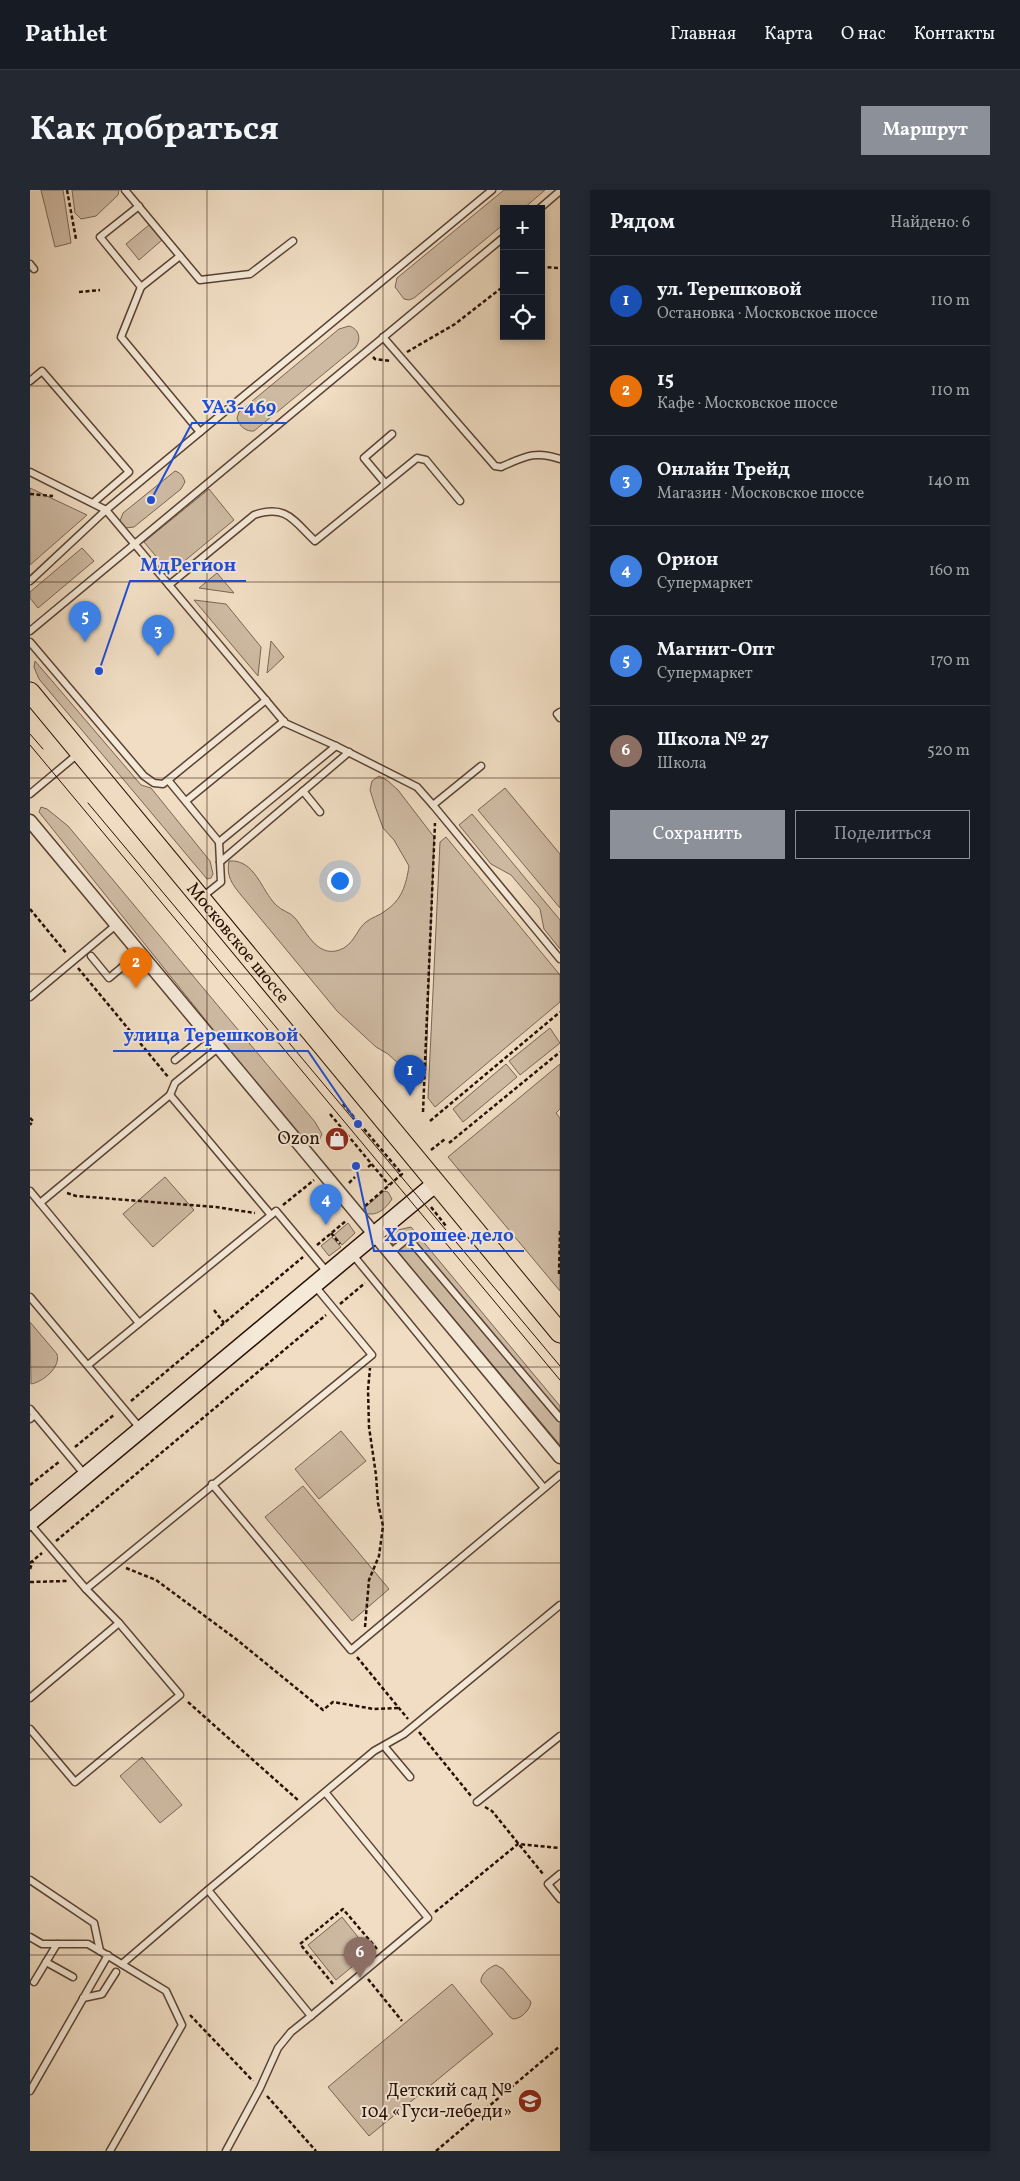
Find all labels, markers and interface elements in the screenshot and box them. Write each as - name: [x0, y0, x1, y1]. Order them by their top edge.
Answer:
- text: Pathlet: [25, 18, 107, 52]
- text: Главная: [670, 22, 736, 47]
- text: Карта: [764, 22, 813, 47]
- text: О нас: [841, 22, 886, 47]
- text: Контакты: [914, 22, 995, 47]
- text: Как добраться: [30, 106, 279, 154]
- button: Маршрут: [861, 106, 990, 155]
- map controls: [500, 205, 545, 340]
- button: +: [500, 205, 545, 250]
- text: Рядом: [610, 208, 675, 237]
- text: Найдено: 6: [890, 212, 970, 234]
- button: −: [500, 250, 545, 295]
- text: ул. Терешковой: [657, 277, 802, 303]
- text: 1: [623, 290, 629, 312]
- text: 110 m: [931, 290, 970, 312]
- button: locate: [500, 295, 545, 340]
- text: Остановка · Московское шоссе: [657, 303, 878, 325]
- text: 15: [657, 367, 674, 393]
- text: 2: [622, 380, 630, 402]
- text: 110 m: [931, 380, 970, 402]
- callout: УАЗ-469: [192, 389, 287, 423]
- text: Кафе · Московское шоссе: [657, 393, 838, 415]
- text: УАЗ-469: [202, 395, 276, 421]
- text: Онлайн Трейд: [657, 457, 790, 483]
- text: 3: [622, 470, 630, 492]
- text: 140 m: [928, 470, 970, 492]
- text: Магазин · Московское шоссе: [657, 483, 864, 505]
- callout: МдРегион: [130, 547, 246, 581]
- text: Орион: [657, 547, 718, 573]
- text: МдРегион: [140, 553, 236, 579]
- text: 4: [621, 560, 631, 582]
- text: 160 m: [929, 560, 970, 582]
- text: Супермаркет: [657, 573, 753, 595]
- pin: 5: [69, 601, 101, 642]
- pin: 3: [142, 615, 174, 656]
- text: Магнит-Опт: [657, 637, 775, 663]
- text: 5: [622, 650, 630, 672]
- text: 170 m: [930, 650, 970, 672]
- text: Супермаркет: [657, 663, 753, 685]
- text: Школа № 27: [657, 727, 769, 753]
- text: 6: [622, 740, 630, 762]
- text: 520 m: [927, 740, 970, 762]
- text: Школа: [657, 753, 707, 775]
- button: Сохранить: [610, 810, 785, 859]
- button: Поделиться: [795, 810, 970, 859]
- your location: [327, 868, 353, 894]
- street label: Московское шоссе: [180, 877, 295, 1009]
- pin: 2: [120, 947, 152, 988]
- callout: улица Терешковой: [113, 1017, 308, 1051]
- text: улица Терешковой: [124, 1023, 298, 1049]
- pin: 1: [394, 1055, 426, 1096]
- shop icon: Ozon: [324, 1126, 350, 1152]
- place label: Ozon: [278, 1127, 320, 1152]
- pin: 4: [310, 1184, 342, 1225]
- callout: Хорошее дело: [374, 1217, 524, 1251]
- text: Хорошее дело: [384, 1223, 514, 1249]
- pin: 6: [344, 1937, 376, 1978]
- place label: Детский сад № 104 «Гуси-лебеди»: [361, 2079, 512, 2125]
- school or university icon: Детский сад № 104 «Гуси-лебеди»: [517, 2088, 543, 2114]

